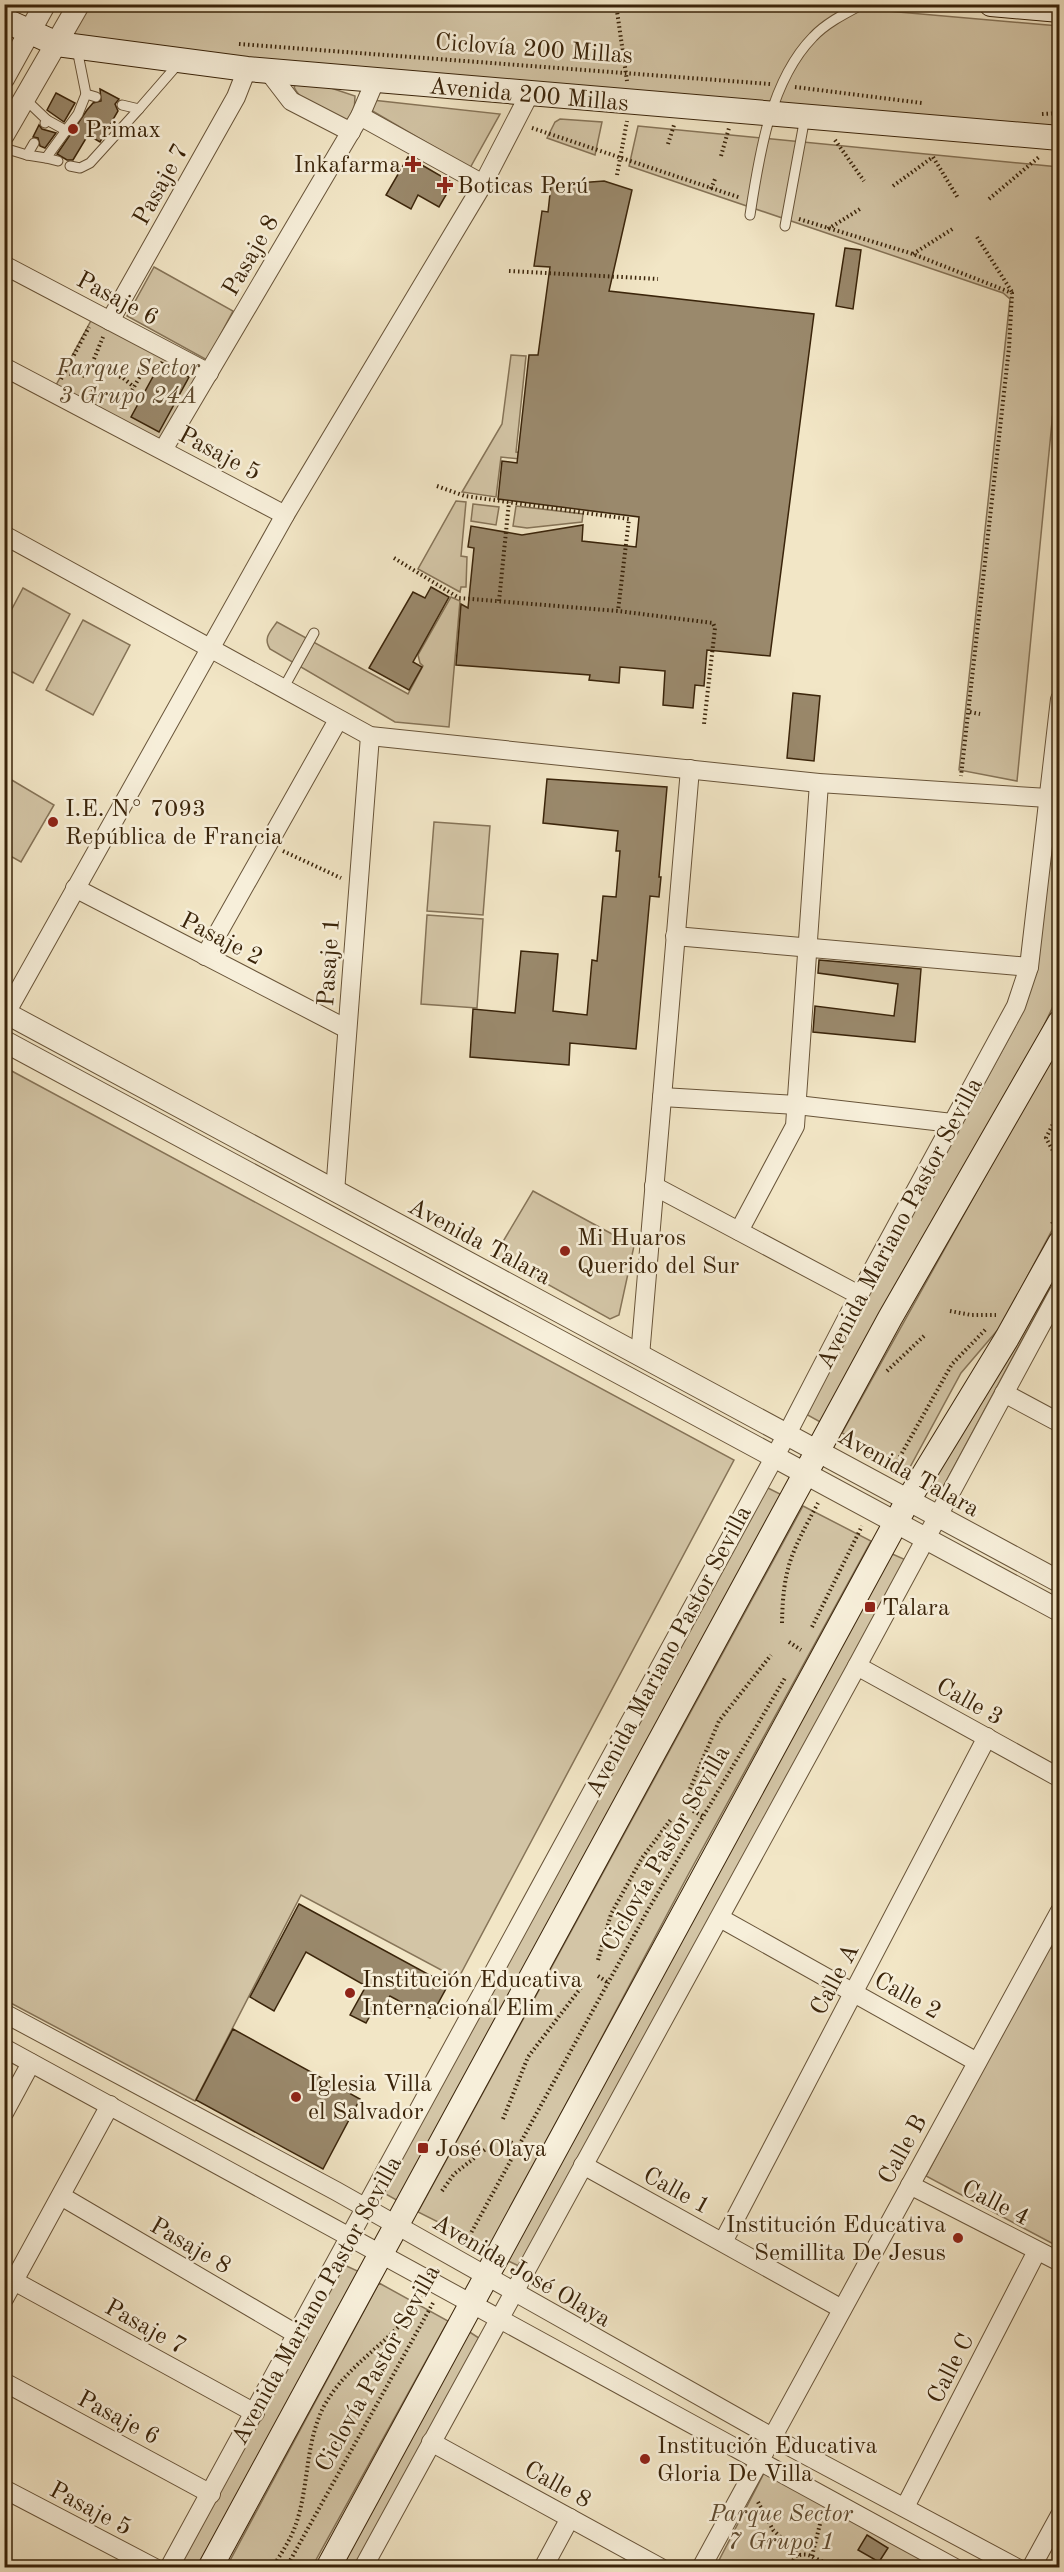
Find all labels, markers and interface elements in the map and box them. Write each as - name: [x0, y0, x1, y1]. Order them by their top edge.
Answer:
- street label: Ciclovía 200 Millas: [434, 31, 634, 69]
- street label: Avenida 200 Millas: [428, 75, 630, 117]
- place label: Primax: [85, 119, 161, 143]
- marker: Primax: [66, 122, 80, 136]
- street label: Pasaje 7: [130, 140, 194, 230]
- place label: Inkafarma: [294, 154, 401, 178]
- marker: Inkafarma: [406, 157, 420, 171]
- place label: Boticas Perú: [457, 175, 589, 199]
- marker: Boticas Perú: [438, 178, 452, 192]
- street label: Pasaje 8: [219, 212, 284, 300]
- street label: Pasaje 6: [72, 268, 162, 331]
- park label: Parque Sector 3 Grupo 24A: [55, 357, 200, 409]
- street label: Pasaje 5: [174, 423, 264, 486]
- place label: I.E. N° 7093 República de Francia: [65, 798, 283, 850]
- marker: I.E. N° 7093 República de Francia: [46, 815, 60, 829]
- street label: Pasaje 2: [176, 909, 266, 971]
- street label: Pasaje 1: [315, 917, 345, 1007]
- street label: Avenida Mariano Pastor Sevilla: [814, 1074, 988, 1373]
- street label: Avenida Talara: [404, 1195, 554, 1290]
- place label: Mi Huaros Querido del Sur: [577, 1227, 740, 1279]
- marker: Mi Huaros Querido del Sur: [558, 1244, 572, 1258]
- street label: Avenida Talara: [833, 1425, 983, 1523]
- street label: Avenida Mariano Pastor Sevilla: [583, 1502, 757, 1801]
- place label: Talara: [882, 1597, 950, 1621]
- marker: Talara: [863, 1600, 877, 1614]
- street label: Calle 3: [931, 1675, 1007, 1731]
- street label: Ciclovía Pastor Sevilla: [598, 1742, 735, 1956]
- street label: Calle A: [807, 1940, 864, 2020]
- place label: Institución Educativa Internacional Elim: [362, 1969, 583, 2021]
- street label: Calle 2: [869, 1969, 945, 2025]
- marker: Institución Educativa Internacional Elim: [343, 1986, 357, 2000]
- place label: Iglesia Villa el Salvador: [308, 2073, 432, 2125]
- marker: Iglesia Villa el Salvador: [289, 2090, 303, 2104]
- street label: Calle B: [875, 2111, 932, 2189]
- place label: José Olaya: [435, 2138, 547, 2162]
- marker: José Olaya: [416, 2141, 430, 2155]
- street label: Avenida Mariano Pastor Sevilla: [228, 2152, 407, 2449]
- street label: Calle 1: [638, 2164, 714, 2220]
- street label: Calle 4: [957, 2177, 1033, 2231]
- street label: Avenida José Olaya: [428, 2211, 614, 2333]
- street label: Pasaje 8: [146, 2214, 234, 2279]
- place label: Institución Educativa Semillita De Jesus: [726, 2214, 946, 2266]
- marker: Institución Educativa Semillita De Jesus: [951, 2231, 965, 2245]
- street label: Ciclovía Pastor Sevilla: [312, 2261, 446, 2476]
- street label: Pasaje 7: [100, 2296, 190, 2360]
- street label: Calle C: [924, 2330, 979, 2408]
- street label: Pasaje 6: [73, 2387, 163, 2450]
- place label: Institución Educativa Gloria De Villa: [657, 2435, 878, 2487]
- marker: Institución Educativa Gloria De Villa: [638, 2452, 652, 2466]
- street label: Calle 8: [519, 2458, 595, 2514]
- street label: Pasaje 5: [45, 2478, 135, 2541]
- park label: Parque Sector 7 Grupo 1: [708, 2503, 853, 2555]

